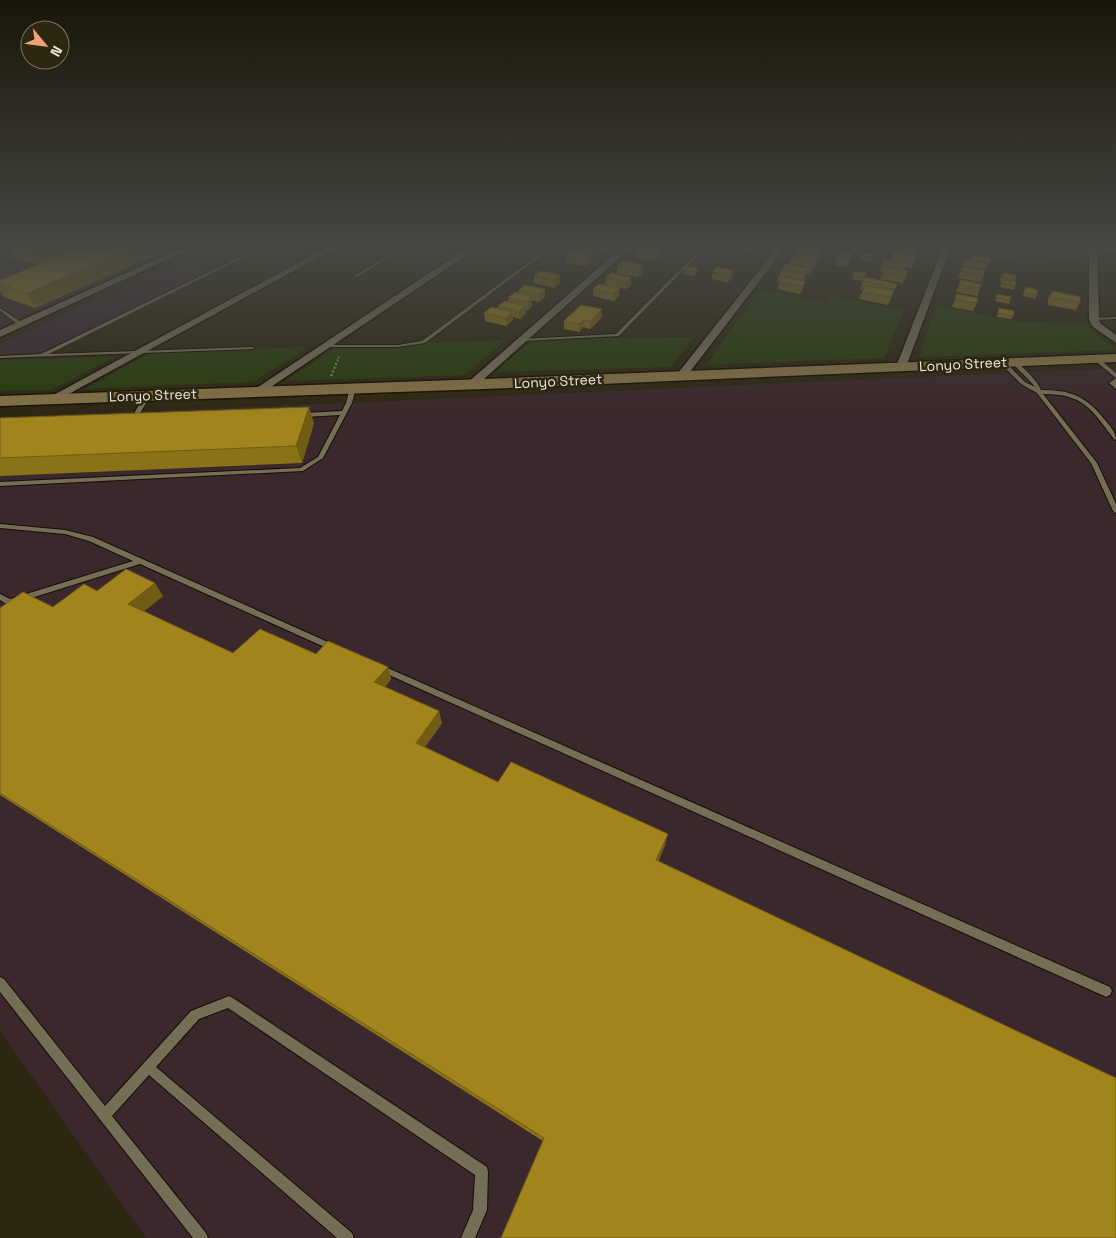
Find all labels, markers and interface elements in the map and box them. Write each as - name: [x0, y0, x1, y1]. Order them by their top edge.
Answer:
- north arrow: [20, 20, 70, 70]
- text: N: [46, 43, 67, 60]
- street label: Lonyo Street: [918, 353, 1008, 375]
- street label: Lonyo Street: [513, 370, 603, 392]
- street label: Lonyo Street: [109, 384, 197, 406]

